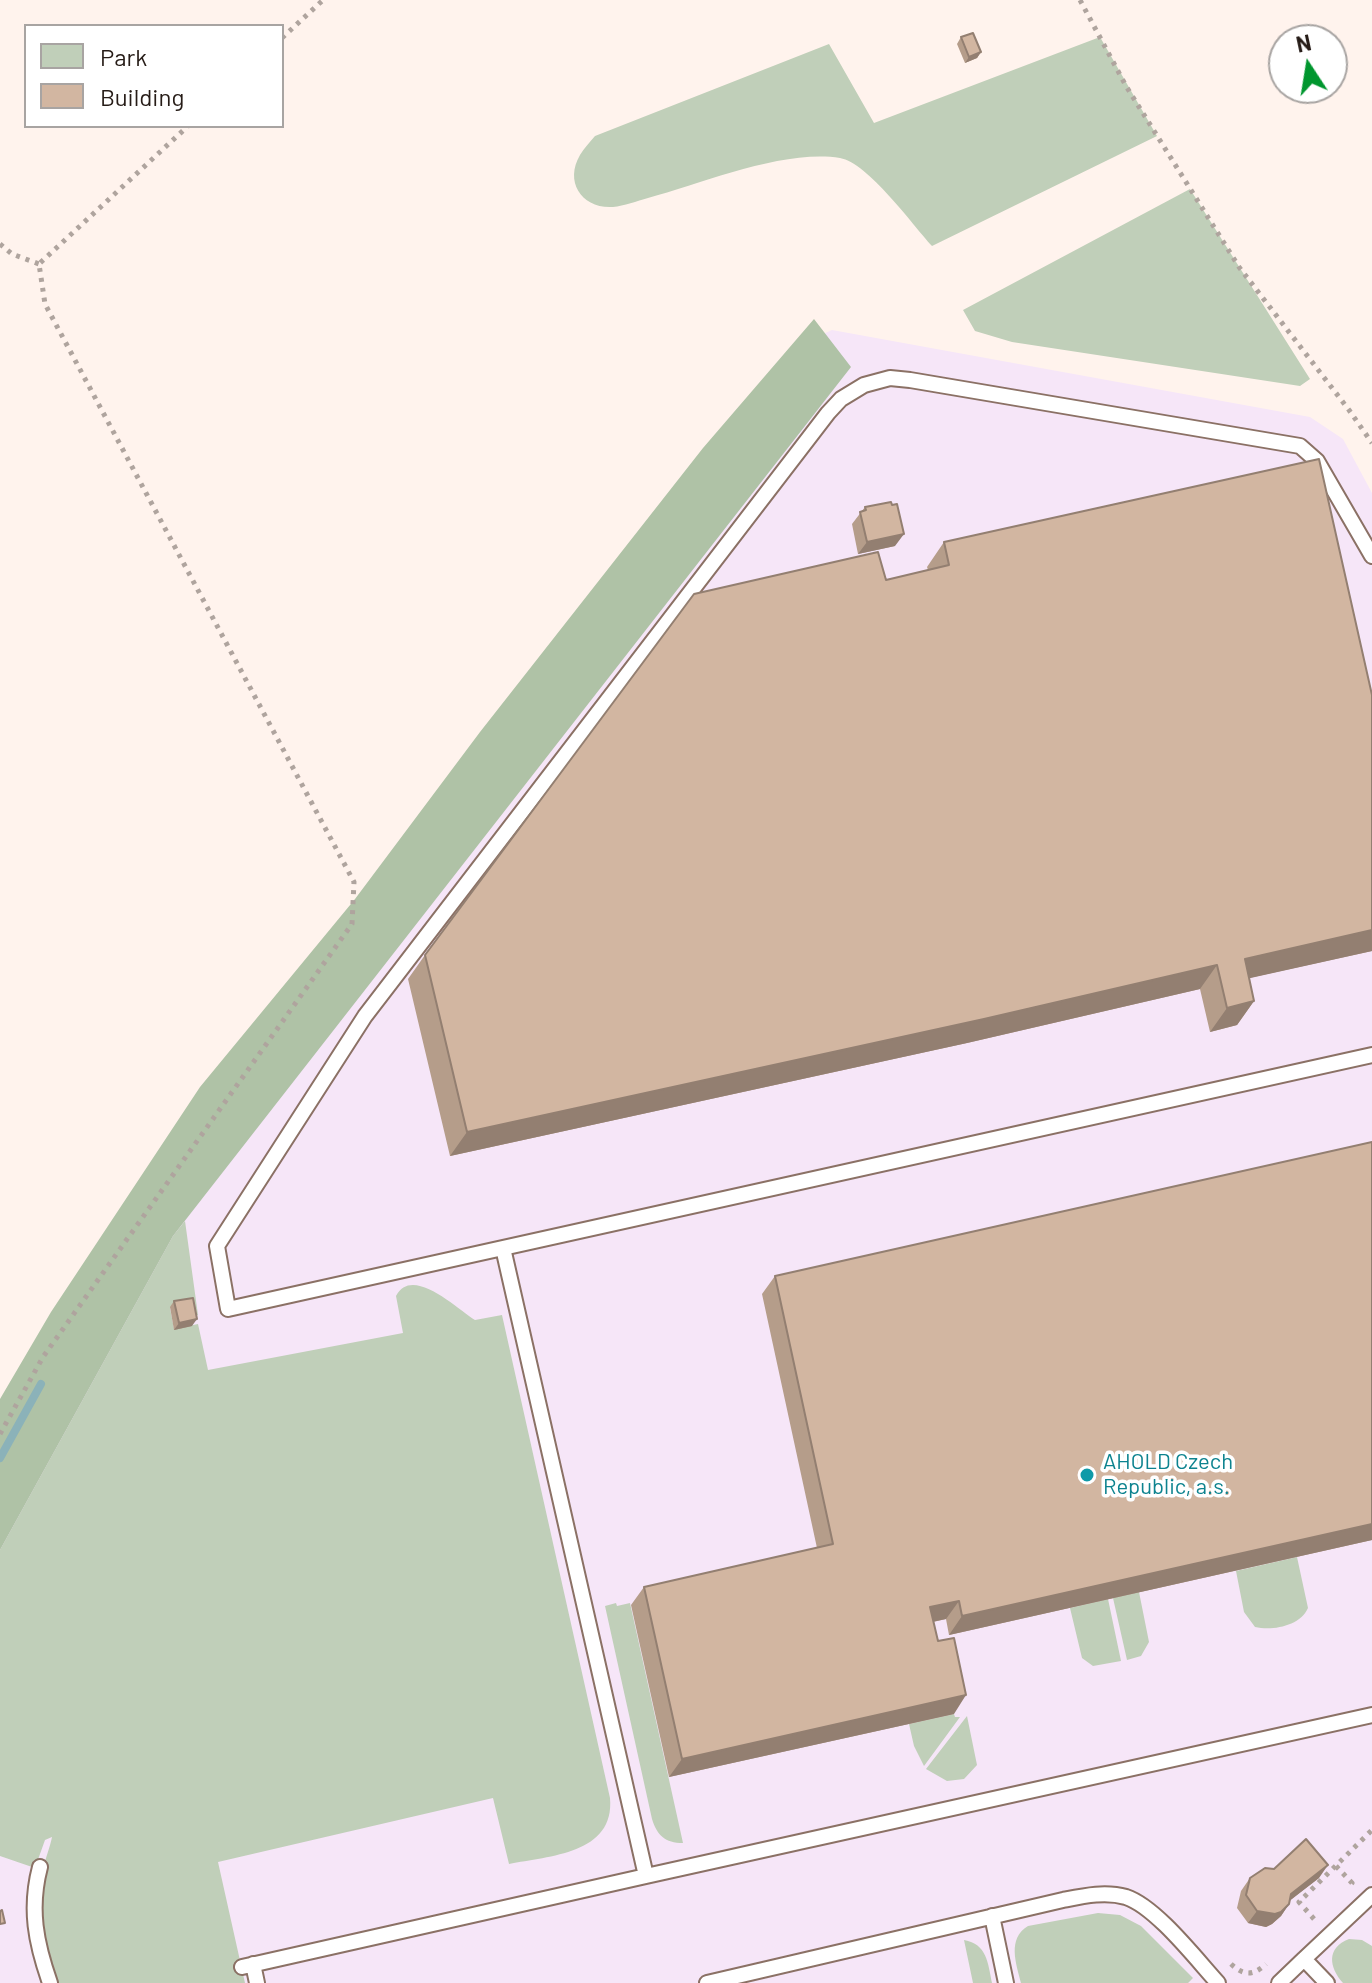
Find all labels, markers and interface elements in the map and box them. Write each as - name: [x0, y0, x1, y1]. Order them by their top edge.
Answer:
- legend: [24, 24, 284, 128]
- north arrow: [1268, 24, 1348, 104]
- text: N: [1294, 28, 1313, 57]
- text: Park: [100, 42, 147, 71]
- text: Building: [100, 82, 184, 111]
- place label: AHOLD Czech Republic, a.s.: [1103, 1449, 1233, 1500]
- marker: AHOLD Czech Republic, a.s.: [1078, 1466, 1096, 1484]

